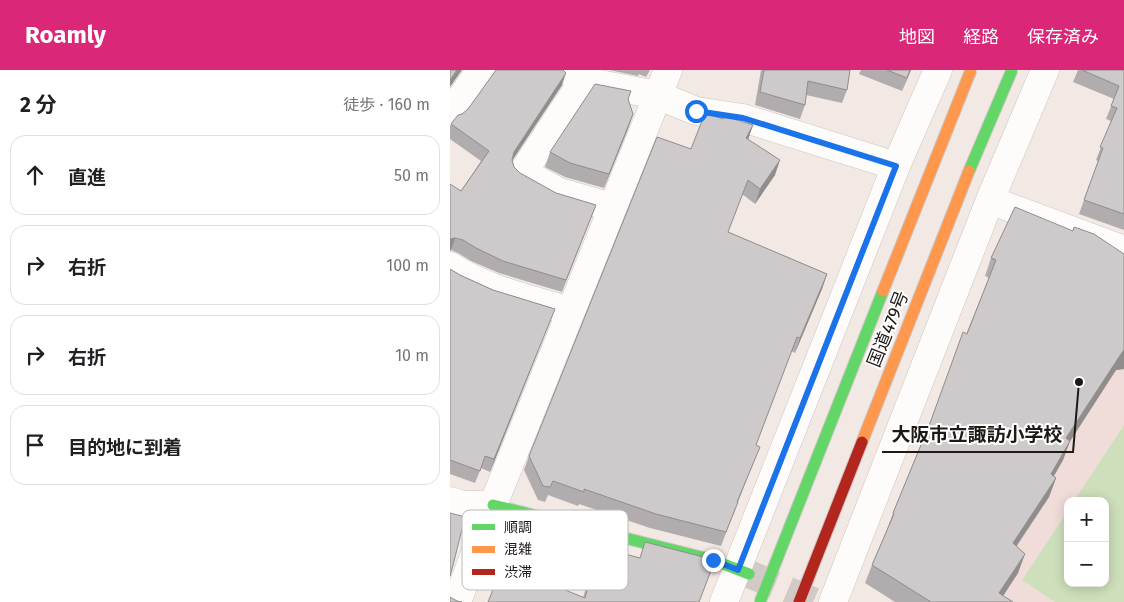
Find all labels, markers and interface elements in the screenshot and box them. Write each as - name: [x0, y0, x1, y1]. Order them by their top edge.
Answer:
- text: Roamly: [25, 21, 106, 49]
- text: 地図: [899, 26, 935, 48]
- text: 経路: [963, 26, 999, 48]
- text: 保存済み: [1027, 26, 1099, 48]
- text: 2 分: [20, 92, 57, 118]
- text: 徒歩 · 160 m: [343, 95, 430, 114]
- route start: [685, 100, 708, 123]
- icon: ahead: [21, 161, 49, 189]
- text: 直進: [68, 166, 106, 189]
- text: 50 m: [394, 166, 429, 185]
- icon: right: [21, 251, 49, 279]
- text: 右折: [68, 256, 106, 279]
- text: 100 m: [386, 256, 429, 275]
- street label: 国道479号: [863, 288, 913, 370]
- icon: right: [21, 341, 49, 369]
- text: 右折: [68, 346, 106, 369]
- text: 10 m: [395, 346, 429, 365]
- callout: 大阪市立諏訪小学校: [882, 418, 1073, 452]
- text: 大阪市立諏訪小学校: [891, 423, 1063, 446]
- icon: arrive: [21, 431, 49, 459]
- text: 目的地に到着: [68, 436, 182, 459]
- map controls: [1064, 497, 1109, 587]
- button: +: [1064, 497, 1109, 542]
- legend: [462, 510, 628, 590]
- text: 順調: [504, 519, 532, 536]
- text: 混雑: [504, 541, 532, 558]
- button: −: [1064, 542, 1109, 587]
- route end: [702, 549, 725, 572]
- text: 渋滞: [504, 564, 532, 581]

